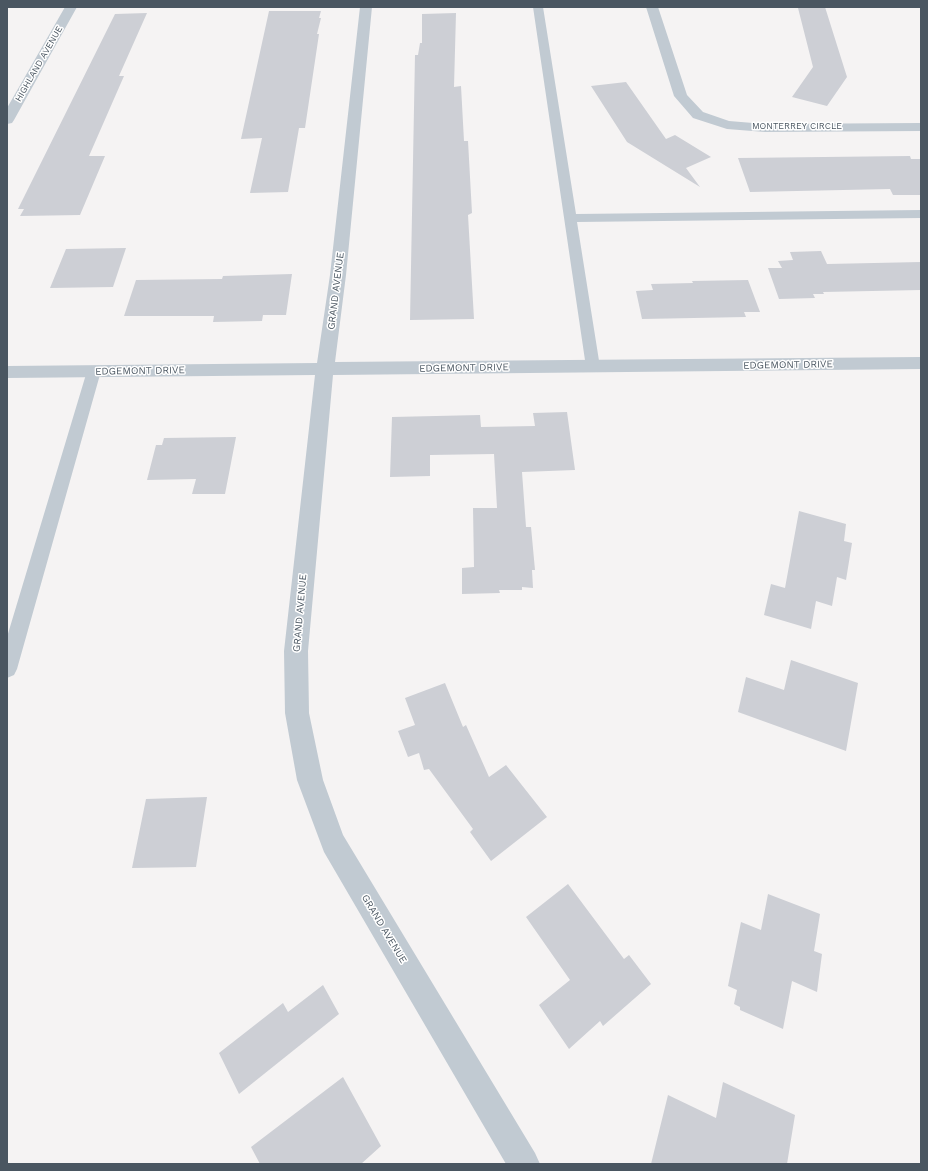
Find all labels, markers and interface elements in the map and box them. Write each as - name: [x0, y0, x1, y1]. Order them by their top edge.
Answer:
- street label: HIGHLAND AVENUE: [13, 24, 65, 104]
- street label: MONTERREY CIRCLE: [752, 121, 842, 131]
- street label: GRAND AVENUE: [325, 252, 347, 330]
- street label: EDGEMONT DRIVE: [743, 358, 833, 372]
- street label: EDGEMONT DRIVE: [419, 361, 509, 375]
- street label: EDGEMONT DRIVE: [95, 364, 185, 378]
- street label: GRAND AVENUE: [291, 574, 309, 652]
- street label: GRAND AVENUE: [359, 892, 409, 966]

